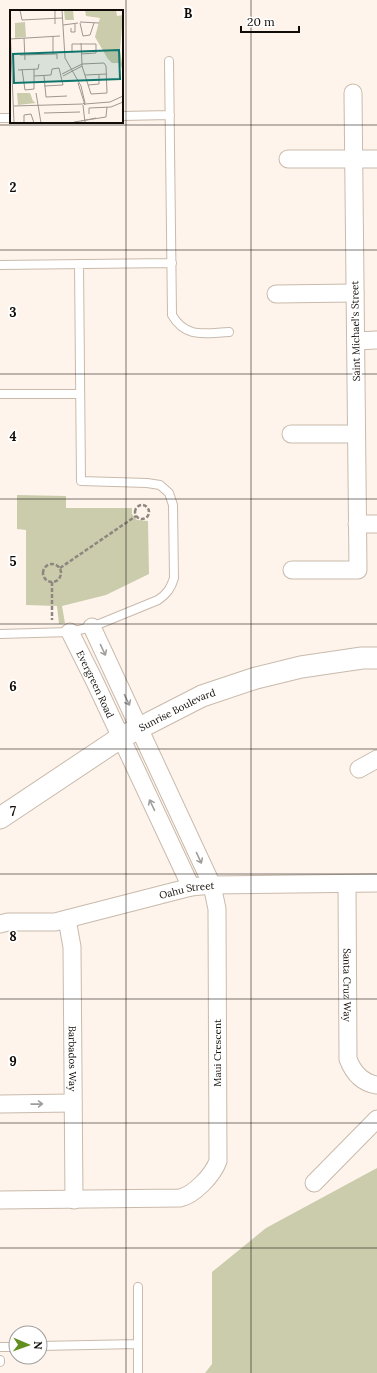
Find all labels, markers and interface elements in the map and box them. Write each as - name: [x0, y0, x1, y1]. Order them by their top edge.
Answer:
- text: B: [184, 5, 193, 22]
- scale bar: [241, 8, 299, 34]
- inset map: [10, 10, 123, 123]
- text: 20 m: [247, 14, 275, 29]
- text: 2: [10, 179, 17, 196]
- street label: Saint Michael's Street: [348, 281, 363, 381]
- text: 3: [9, 304, 17, 321]
- text: 4: [9, 428, 17, 445]
- text: 5: [9, 553, 17, 570]
- one-way arrow: [100, 643, 107, 655]
- street label: Evergreen Road: [73, 648, 117, 720]
- text: 6: [9, 678, 17, 695]
- street label: Sunrise Boulevard: [137, 686, 217, 734]
- one-way arrow: [124, 694, 131, 706]
- one-way arrow: [148, 800, 155, 812]
- text: 7: [10, 803, 16, 820]
- one-way arrow: [196, 851, 203, 863]
- street label: Oahu Street: [158, 879, 215, 902]
- text: 8: [9, 928, 17, 945]
- street label: Santa Cruz Way: [340, 948, 354, 1023]
- street label: Maui Crescent: [211, 1019, 224, 1087]
- street label: Barbados Way: [66, 1026, 79, 1092]
- text: 9: [9, 1053, 17, 1070]
- one-way arrow: [30, 1100, 43, 1108]
- north arrow: [8, 1325, 48, 1365]
- text: N: [31, 1341, 45, 1350]

